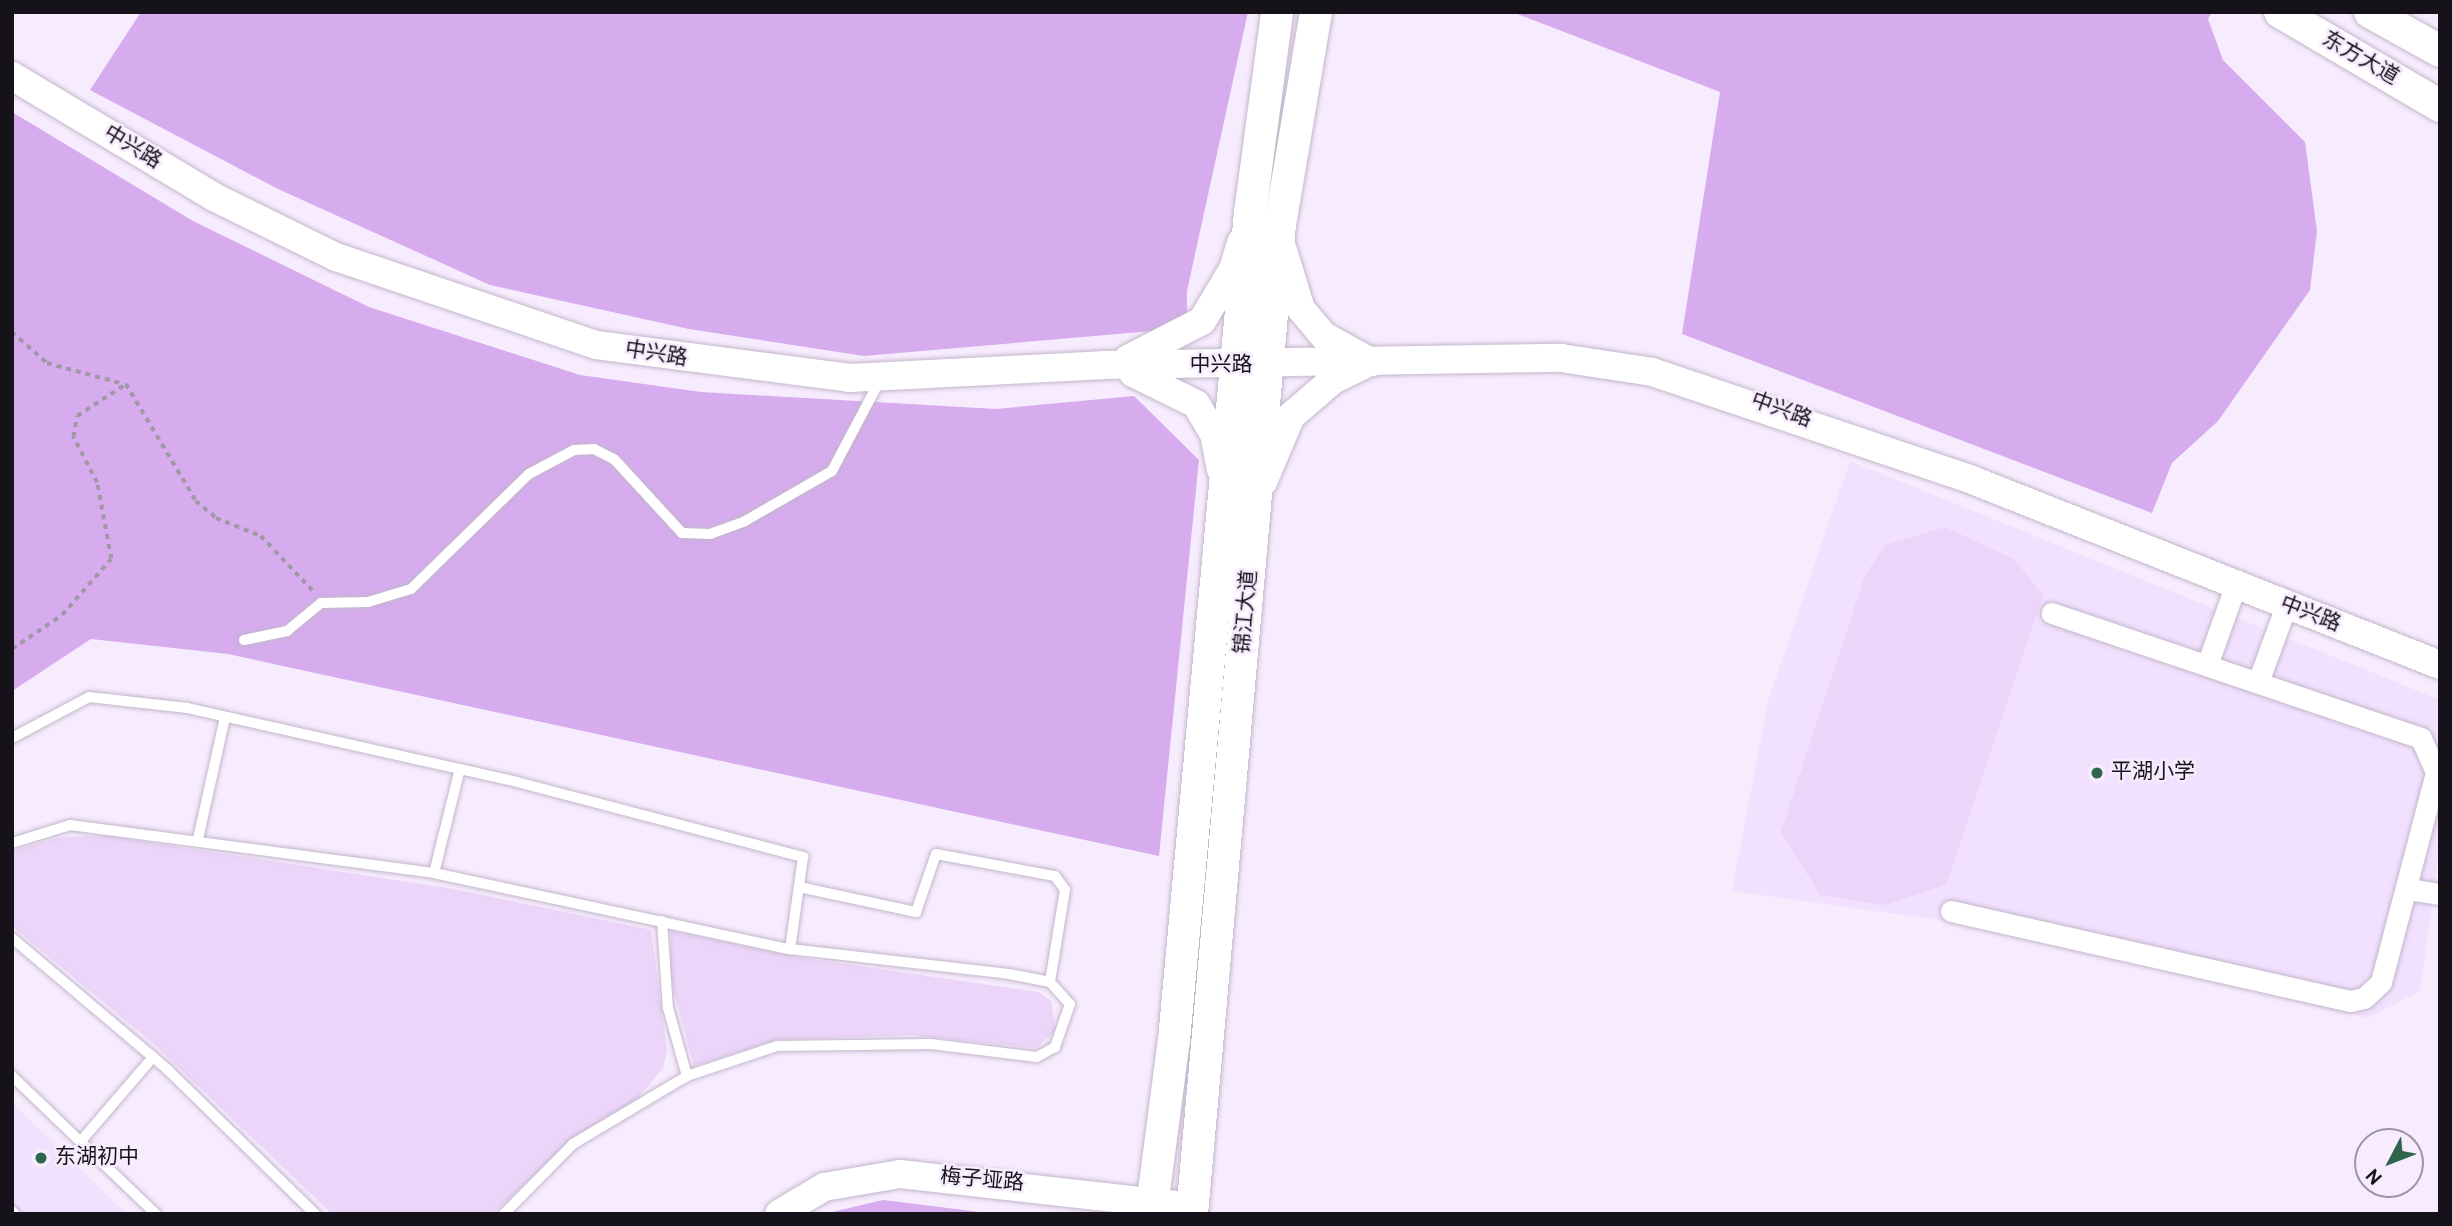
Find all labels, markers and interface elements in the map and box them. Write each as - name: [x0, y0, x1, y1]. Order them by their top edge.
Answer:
- street label: 东方大道: [2317, 27, 2403, 91]
- street label: 中兴路: [99, 121, 165, 175]
- street label: 中兴路: [623, 338, 689, 372]
- street label: 中兴路: [1190, 353, 1252, 379]
- street label: 中兴路: [1747, 388, 1815, 434]
- street label: 锦江大道: [1231, 569, 1263, 655]
- street label: 中兴路: [2276, 592, 2344, 638]
- place label: 平湖小学: [2111, 760, 2195, 786]
- marker: 平湖小学: [2089, 765, 2105, 781]
- north arrow: [2354, 1128, 2424, 1198]
- place label: 东湖初中: [55, 1145, 139, 1171]
- marker: 东湖初中: [33, 1150, 49, 1166]
- text: N: [2361, 1163, 2388, 1189]
- street label: 梅子垭路: [939, 1165, 1025, 1197]

